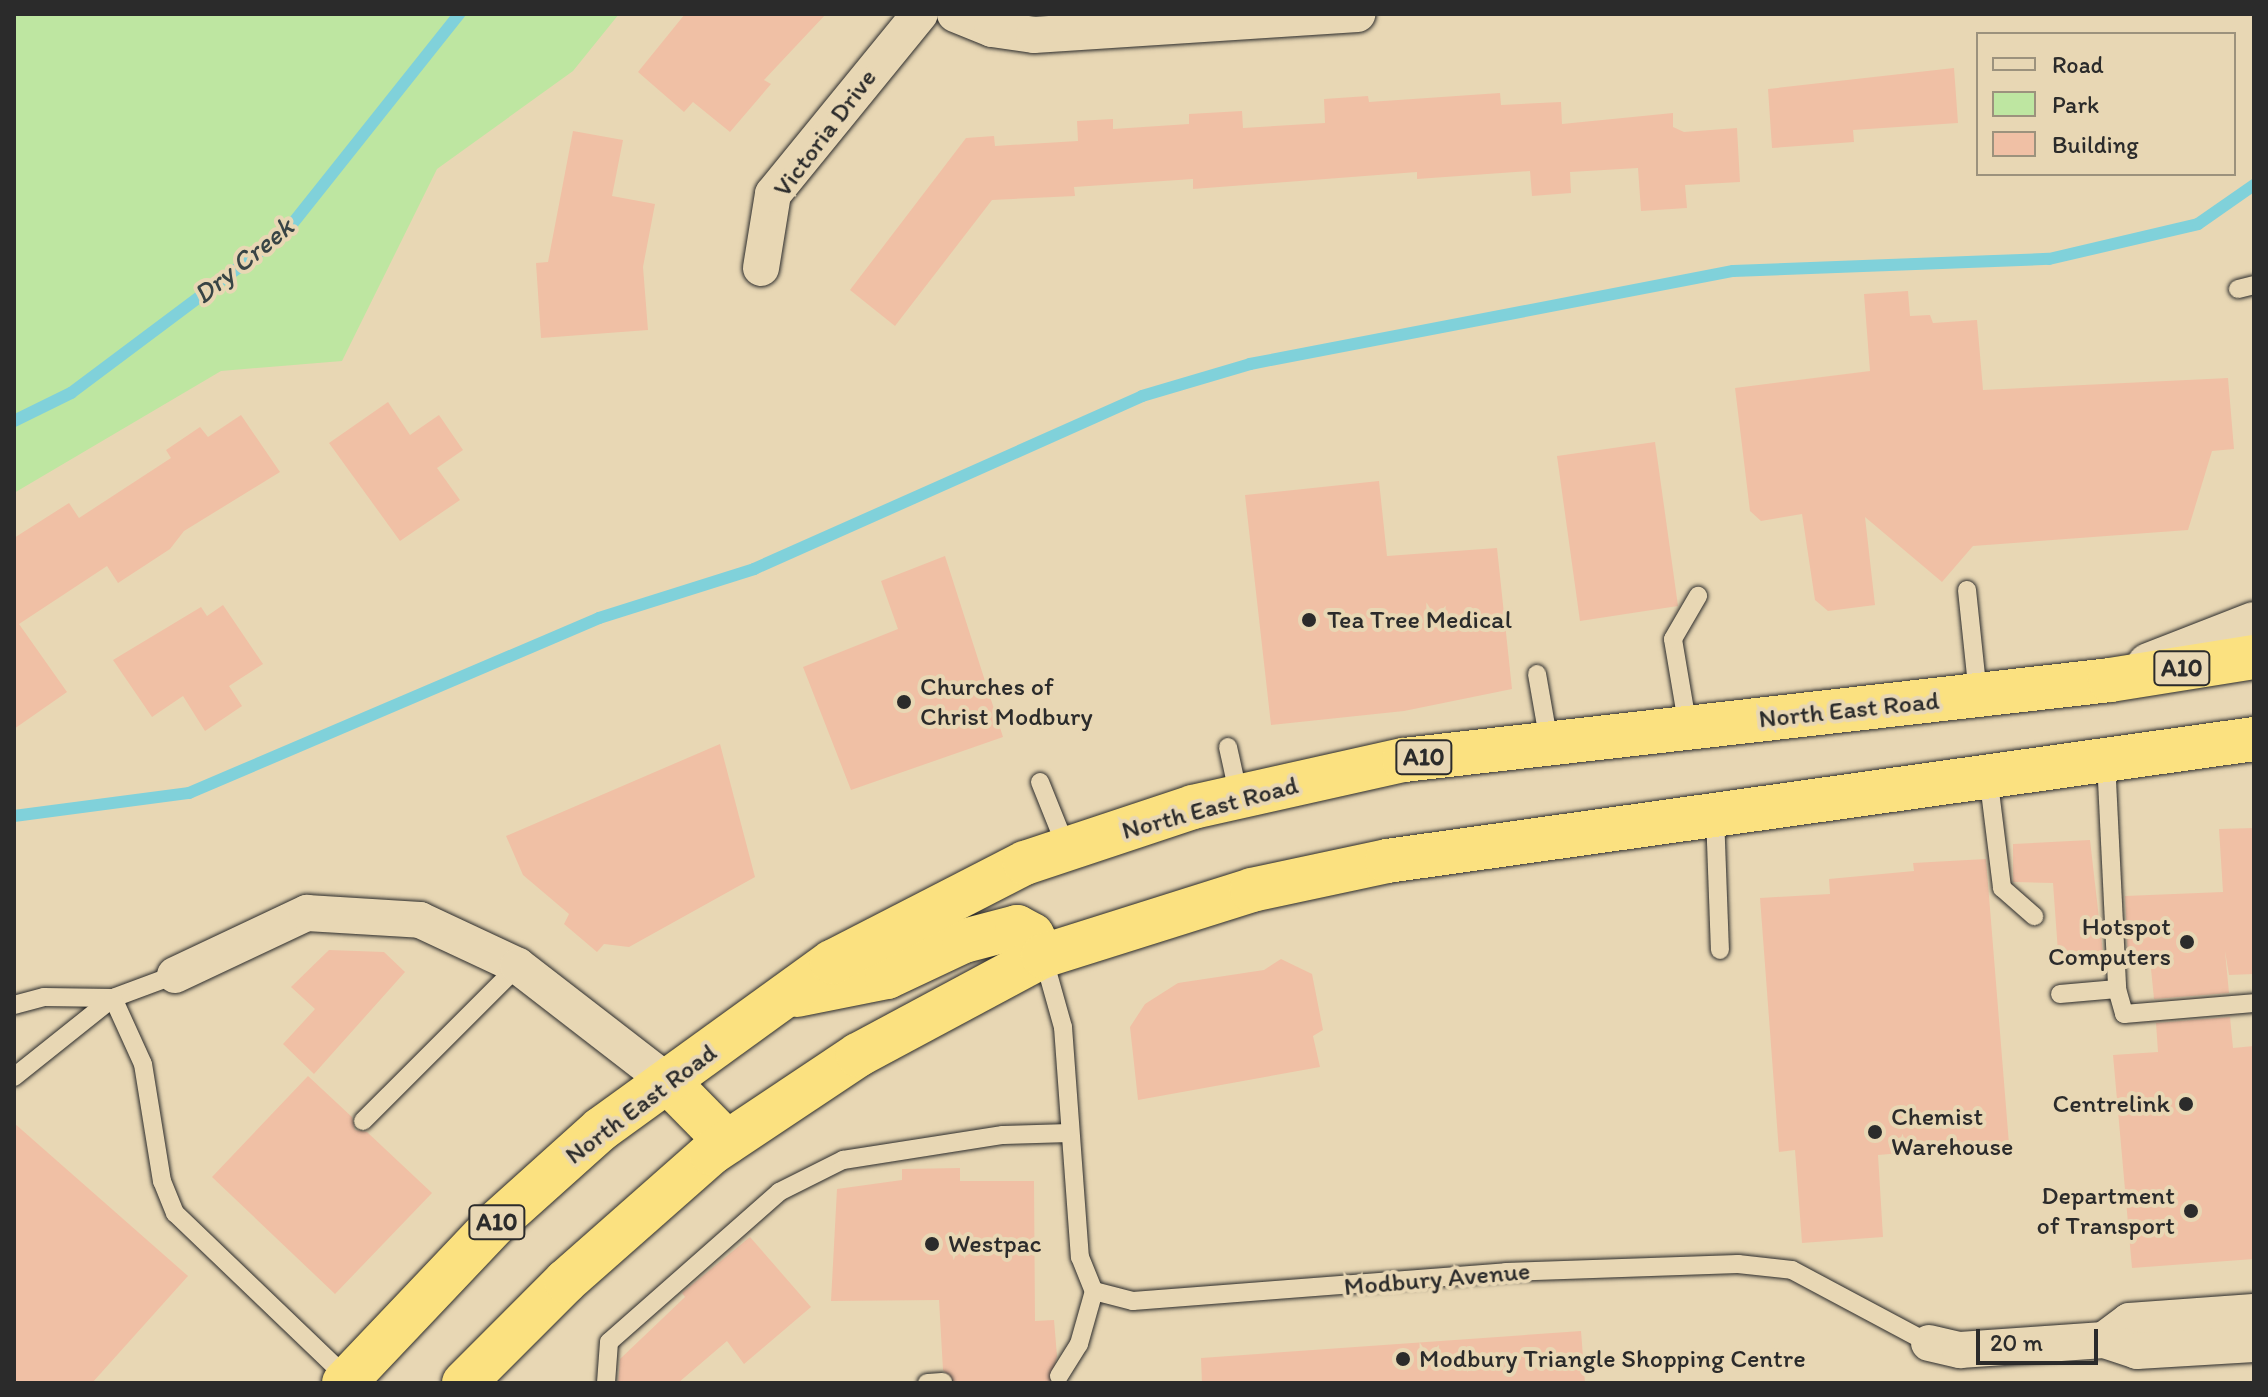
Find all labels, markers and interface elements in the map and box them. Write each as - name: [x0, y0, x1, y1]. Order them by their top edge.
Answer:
- legend: [1976, 32, 2236, 176]
- text: Road: [2052, 50, 2104, 79]
- street label: Victoria Drive: [767, 63, 883, 203]
- text: Park: [2052, 90, 2099, 119]
- text: Building: [2052, 130, 2139, 159]
- water label: Dry Creek: [186, 210, 300, 310]
- place label: Tea Tree Medical: [1327, 604, 1510, 636]
- marker: Tea Tree Medical: [1298, 609, 1320, 631]
- road number: A10: [2152, 648, 2212, 688]
- place label: Churches of Christ Modbury: [920, 671, 1093, 732]
- street label: North East Road: [1757, 685, 1941, 735]
- marker: Churches of Christ Modbury: [895, 693, 913, 711]
- road number: A10: [1394, 737, 1454, 777]
- street label: North East Road: [1118, 769, 1302, 847]
- place label: Hotspot Computers: [2048, 911, 2171, 972]
- marker: Hotspot Computers: [2178, 933, 2196, 951]
- street label: North East Road: [559, 1037, 723, 1171]
- place label: Centrelink: [2053, 1088, 2170, 1120]
- marker: Centrelink: [2177, 1095, 2195, 1113]
- place label: Chemist Warehouse: [1891, 1101, 2013, 1162]
- marker: Chemist Warehouse: [1866, 1123, 1884, 1141]
- place label: Department of Transport: [2037, 1180, 2175, 1242]
- road number: A10: [467, 1202, 527, 1242]
- marker: Department of Transport: [2182, 1202, 2200, 1220]
- place label: Westpac: [948, 1228, 1042, 1260]
- marker: Westpac: [923, 1235, 941, 1253]
- street label: Modbury Avenue: [1343, 1255, 1531, 1303]
- scale bar: [1980, 1313, 2102, 1363]
- text: 20 m: [1990, 1328, 2043, 1357]
- place label: Modbury Triangle Shopping Centre: [1419, 1343, 1804, 1375]
- marker: Modbury Triangle Shopping Centre: [1394, 1350, 1412, 1368]

